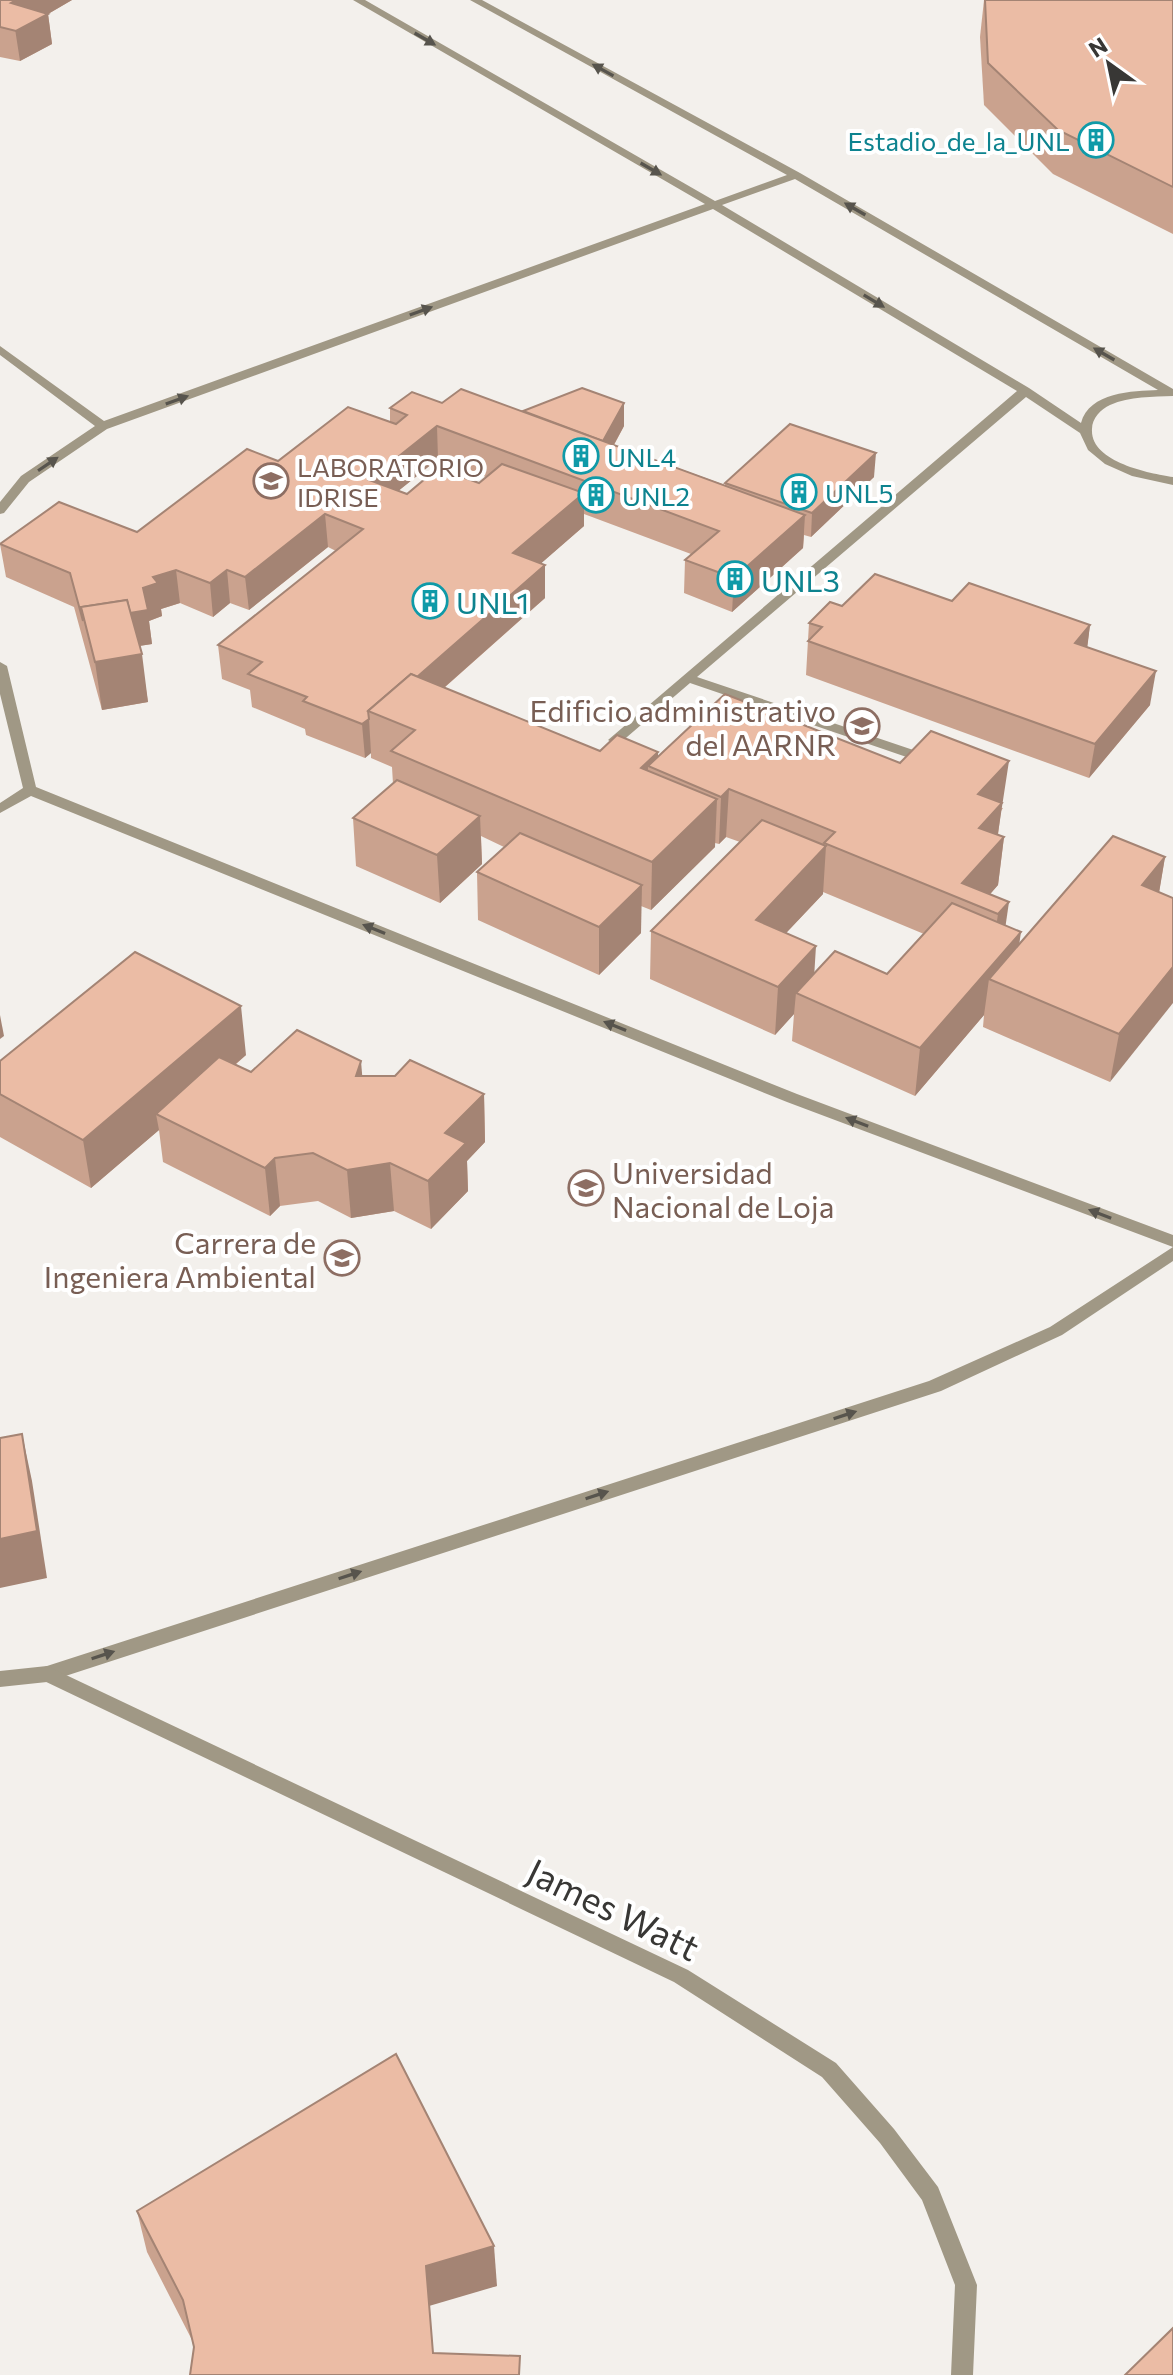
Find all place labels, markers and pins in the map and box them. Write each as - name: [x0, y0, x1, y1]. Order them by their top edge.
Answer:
- building icon: Estadio_de_la_UNL: [1077, 121, 1115, 159]
- place label: Estadio_de_la_UNL: [848, 125, 1070, 156]
- building icon: UNL4: [562, 437, 600, 475]
- place label: UNL4: [607, 441, 676, 472]
- place label: LABORATORIO IDRISE: [297, 451, 484, 512]
- school or university icon: LABORATORIO IDRISE: [252, 462, 290, 500]
- building icon: UNL5: [780, 473, 818, 511]
- building icon: UNL2: [577, 476, 615, 514]
- place label: UNL5: [825, 477, 893, 508]
- place label: UNL2: [622, 480, 690, 511]
- building icon: UNL3: [716, 560, 754, 598]
- place label: UNL3: [761, 561, 840, 598]
- building icon: UNL1: [411, 582, 449, 620]
- place label: UNL1: [456, 583, 529, 620]
- place label: Edificio administrativo del AARNR: [530, 691, 836, 762]
- school or university icon: Edificio administrativo del AARNR: [843, 707, 881, 745]
- place label: Universidad Nacional de Loja: [612, 1153, 834, 1224]
- school or university icon: Universidad Nacional de Loja: [567, 1169, 605, 1207]
- place label: Carrera de Ingeniera Ambiental: [44, 1223, 316, 1294]
- school or university icon: Carrera de Ingeniera Ambiental: [323, 1239, 361, 1277]

